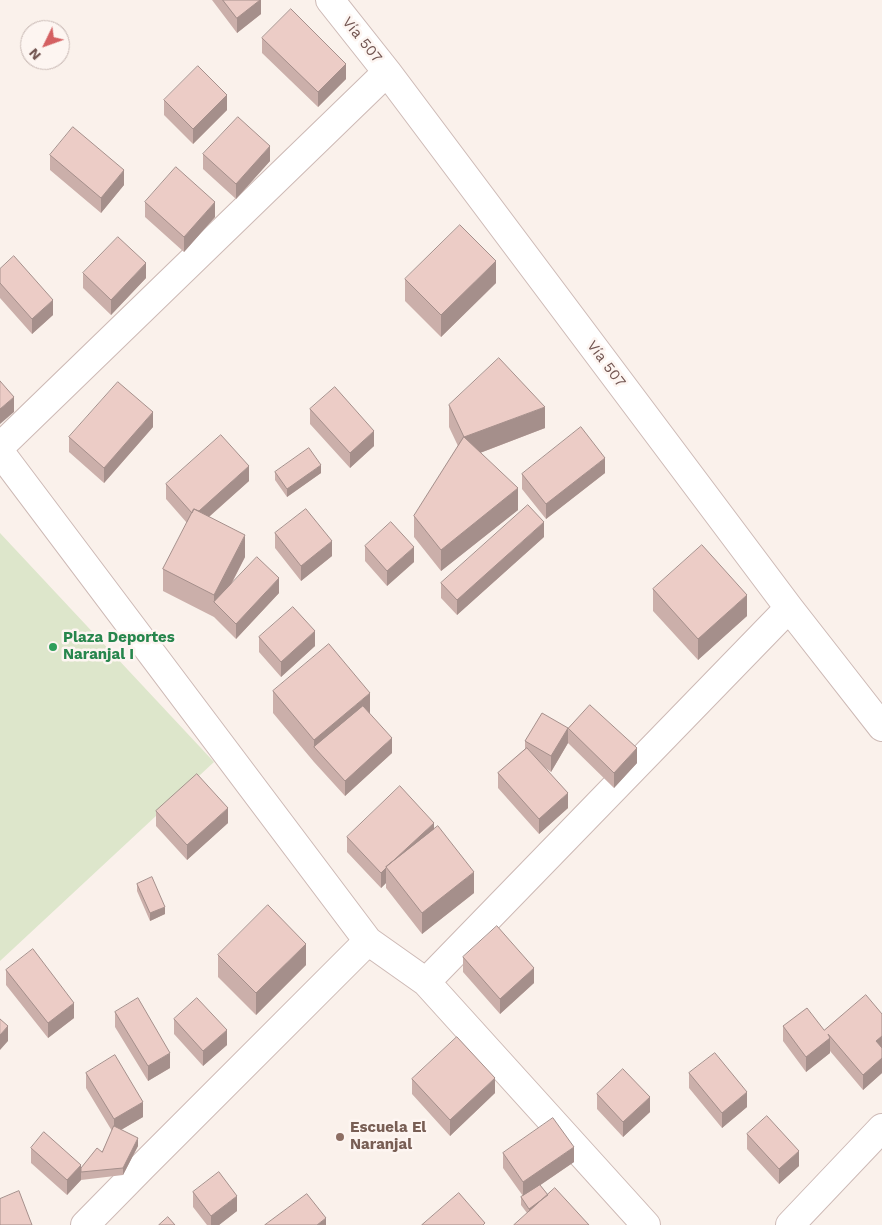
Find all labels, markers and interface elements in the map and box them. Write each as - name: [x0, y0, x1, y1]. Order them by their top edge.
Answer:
- street label: Vía 507: [338, 14, 386, 66]
- north arrow: [20, 20, 70, 70]
- text: N: [25, 45, 44, 64]
- street label: Vía 507: [583, 337, 629, 391]
- place label: Plaza Deportes Naranjal I: [63, 629, 175, 664]
- marker: Plaza Deportes Naranjal I: [47, 641, 59, 653]
- place label: Escuela El Naranjal: [350, 1119, 426, 1154]
- marker: Escuela El Naranjal: [334, 1131, 346, 1143]

